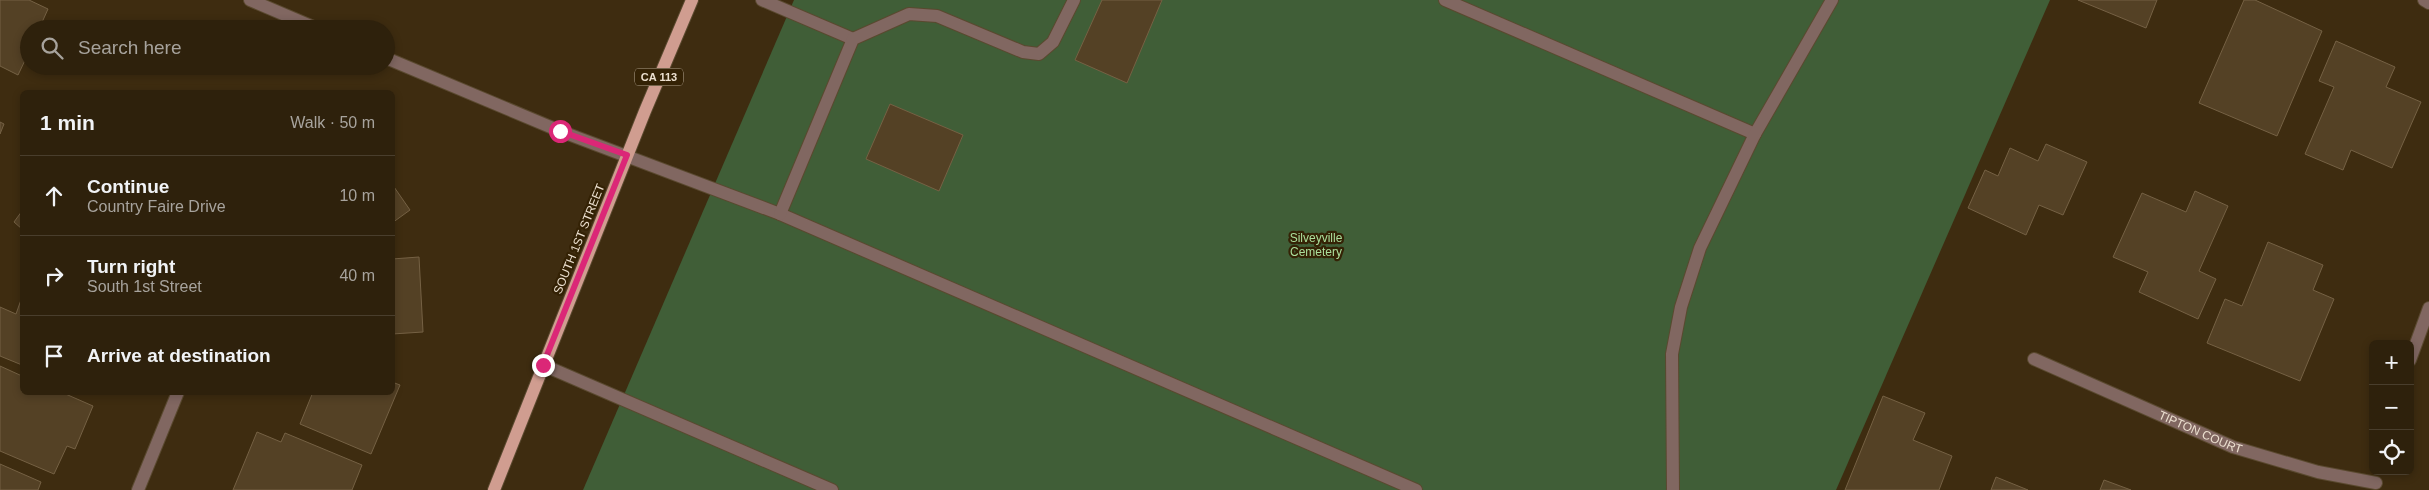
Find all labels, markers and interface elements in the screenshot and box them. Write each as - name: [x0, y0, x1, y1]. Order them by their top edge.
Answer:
- search box: [20, 20, 395, 75]
- icon: search: [38, 34, 66, 62]
- text: Search here: [78, 37, 182, 58]
- road number: CA 113: [635, 68, 683, 86]
- text: 1 min: [40, 111, 95, 134]
- text: Walk · 50 m: [290, 114, 375, 131]
- route start: [549, 120, 572, 143]
- text: Continue: [87, 176, 169, 197]
- street label: SOUTH 1ST STREET: [550, 181, 608, 296]
- icon: ahead: [40, 182, 68, 210]
- text: 10 m: [339, 187, 375, 204]
- text: Country Faire Drive: [87, 198, 226, 215]
- park label: Silveyville Cemetery: [1290, 231, 1343, 259]
- text: Turn right: [87, 256, 175, 277]
- icon: right: [40, 262, 68, 290]
- text: 40 m: [339, 267, 375, 284]
- text: South 1st Street: [87, 278, 202, 295]
- map controls: [2369, 340, 2414, 475]
- button: +: [2369, 340, 2414, 385]
- icon: arrive: [40, 342, 68, 370]
- text: Arrive at destination: [87, 345, 271, 366]
- route end: [532, 354, 555, 377]
- button: −: [2369, 385, 2414, 430]
- street label: TIPTON COURT: [2157, 408, 2244, 457]
- button: locate: [2369, 430, 2414, 475]

